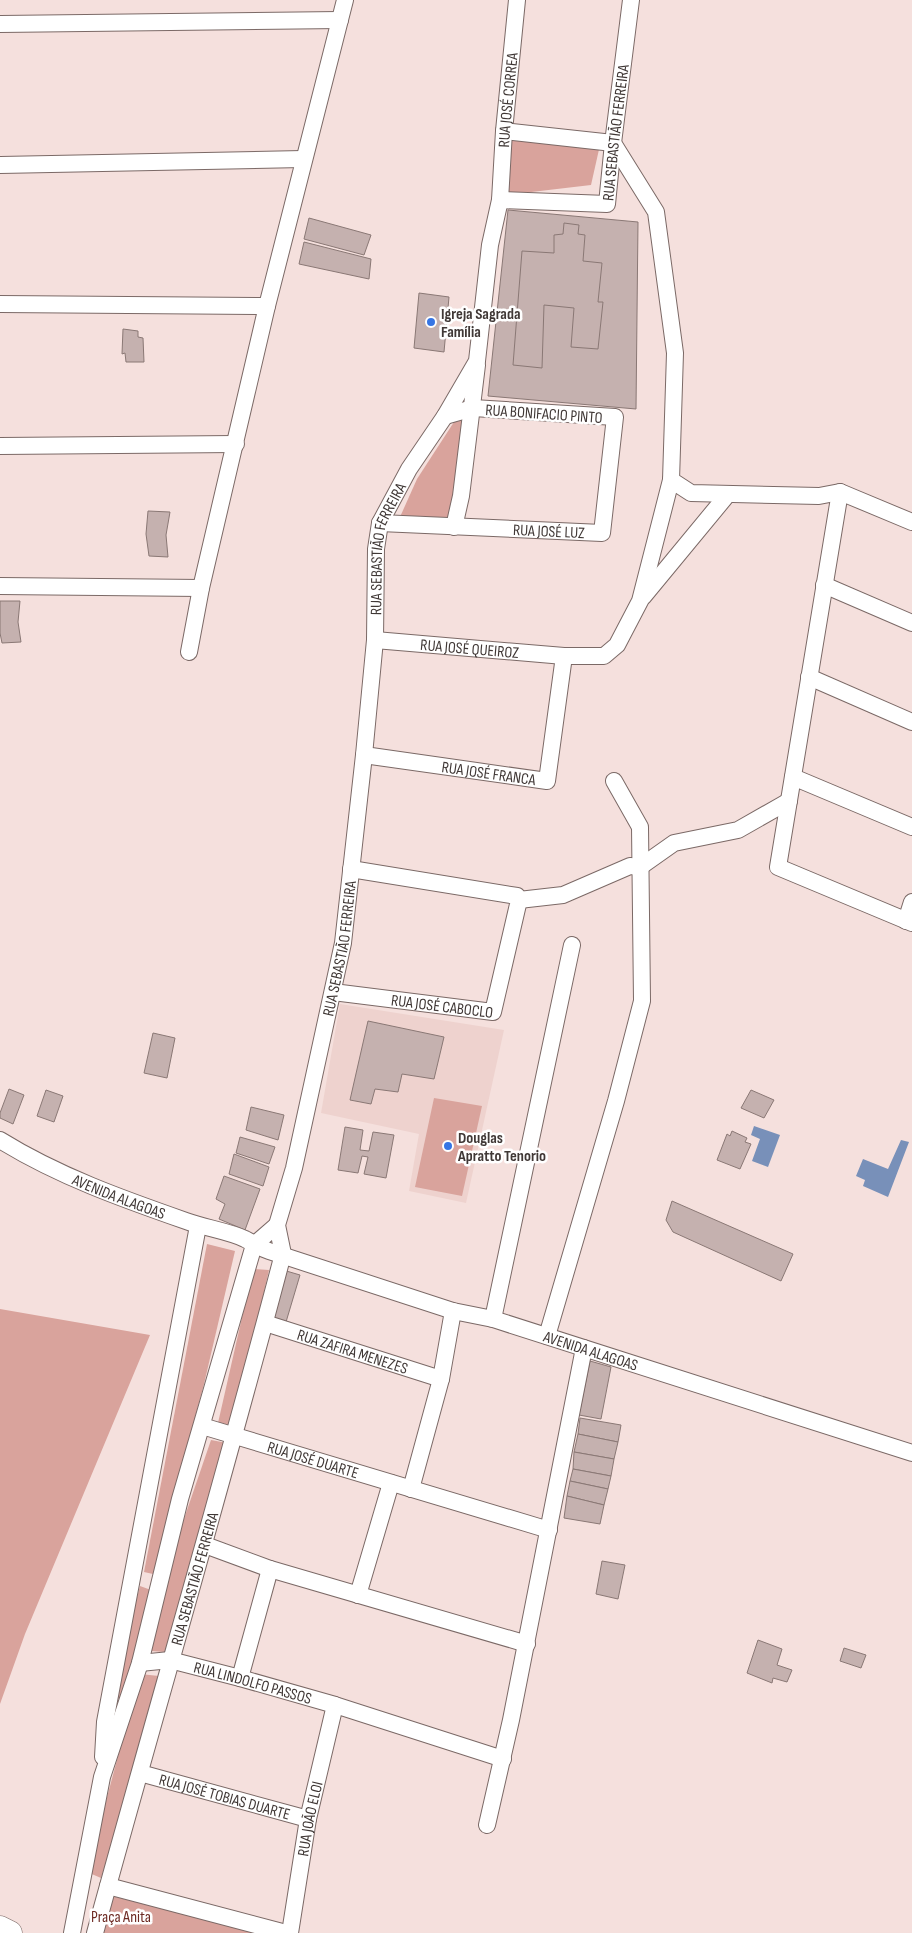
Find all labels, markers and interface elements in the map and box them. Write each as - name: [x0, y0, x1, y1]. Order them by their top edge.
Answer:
- street label: RUA JOSÉ CORREA: [495, 52, 523, 148]
- street label: RUA SEBASTIÃO FERREIRA: [599, 63, 634, 202]
- place label: Igreja Sagrada Família: [441, 305, 520, 342]
- marker: Igreja Sagrada Família: [425, 316, 437, 328]
- street label: RUA BONIFACIO PINTO: [485, 401, 603, 428]
- street label: RUA SEBASTIÃO FERREIRA: [367, 480, 411, 615]
- street label: RUA JOSÉ LUZ: [512, 521, 585, 543]
- street label: RUA JOSÉ QUEIROZ: [419, 636, 520, 663]
- street label: RUA JOSÉ FRANCA: [440, 758, 537, 790]
- street label: RUA SEBASTIÃO FERREIRA: [319, 880, 361, 1018]
- street label: RUA JOSÉ CABOCLO: [390, 991, 494, 1023]
- place label: Douglas Apratto Tenorio: [457, 1129, 546, 1166]
- marker: Douglas Apratto Tenorio: [442, 1140, 454, 1152]
- street label: AVENIDA ALAGOAS: [68, 1171, 168, 1224]
- street label: RUA ZAFIRA MENEZES: [294, 1326, 410, 1379]
- street label: AVENIDA ALAGOAS: [540, 1327, 640, 1376]
- street label: RUA JOSÉ DUARTE: [265, 1438, 361, 1483]
- street label: RUA SEBASTIÃO FERREIRA: [168, 1510, 223, 1648]
- street label: RUA LINDOLFO PASSOS: [192, 1659, 314, 1709]
- street label: RUA JOSÉ TOBIAS DUARTE: [157, 1771, 292, 1825]
- street label: RUA JOÃO ELOI: [294, 1780, 328, 1858]
- park label: Praça Anita: [91, 1908, 151, 1927]

